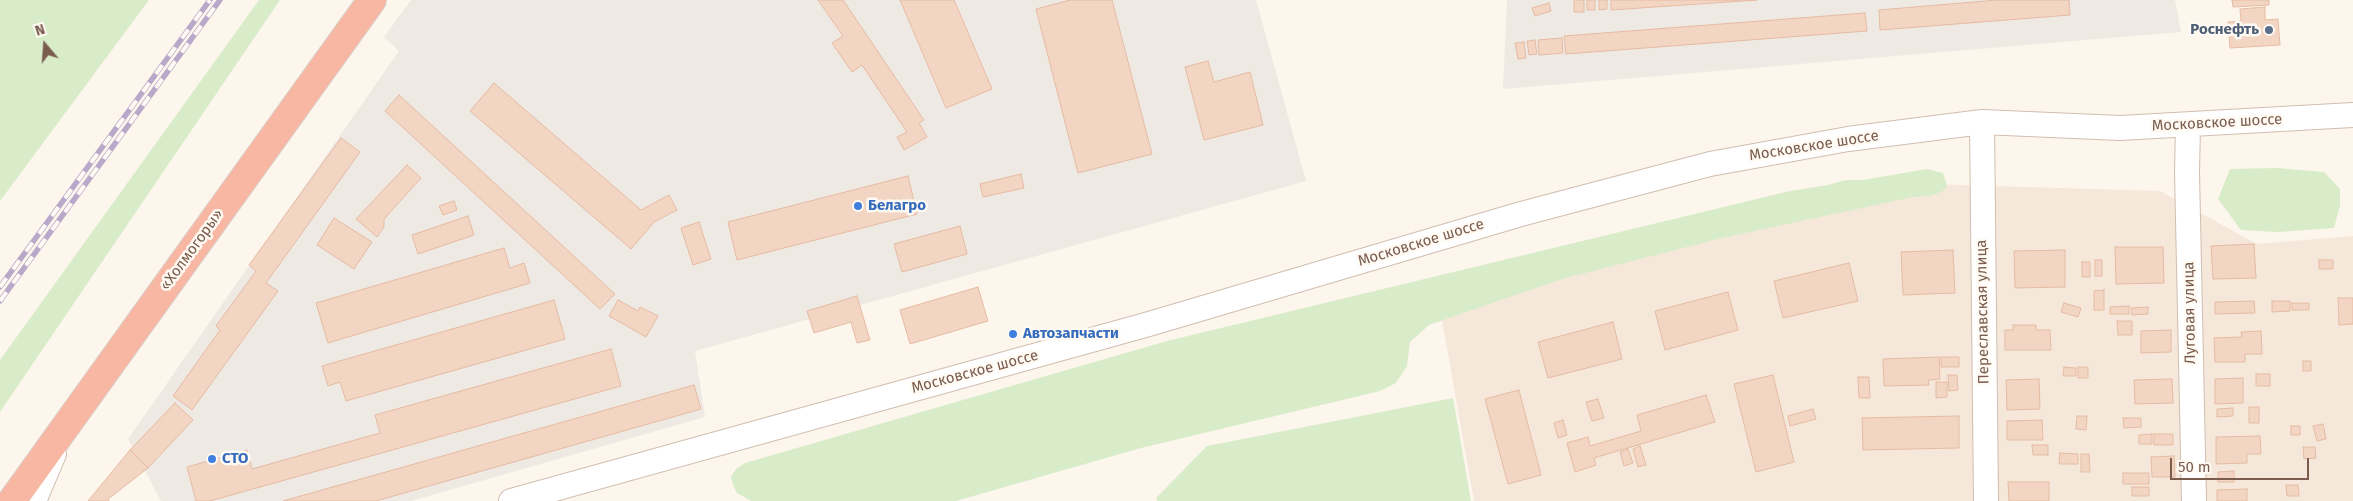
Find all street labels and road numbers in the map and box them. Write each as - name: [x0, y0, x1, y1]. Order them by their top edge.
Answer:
- street label: Московское шоссе: [2151, 111, 2283, 135]
- street label: Московское шоссе: [1748, 127, 1880, 165]
- street label: «Холмогоры»: [157, 206, 227, 294]
- street label: Московское шоссе: [1356, 215, 1486, 271]
- street label: Переславская улица: [1973, 240, 1993, 384]
- street label: Луговая улица: [2180, 262, 2200, 364]
- street label: Московское шоссе: [910, 346, 1040, 398]

